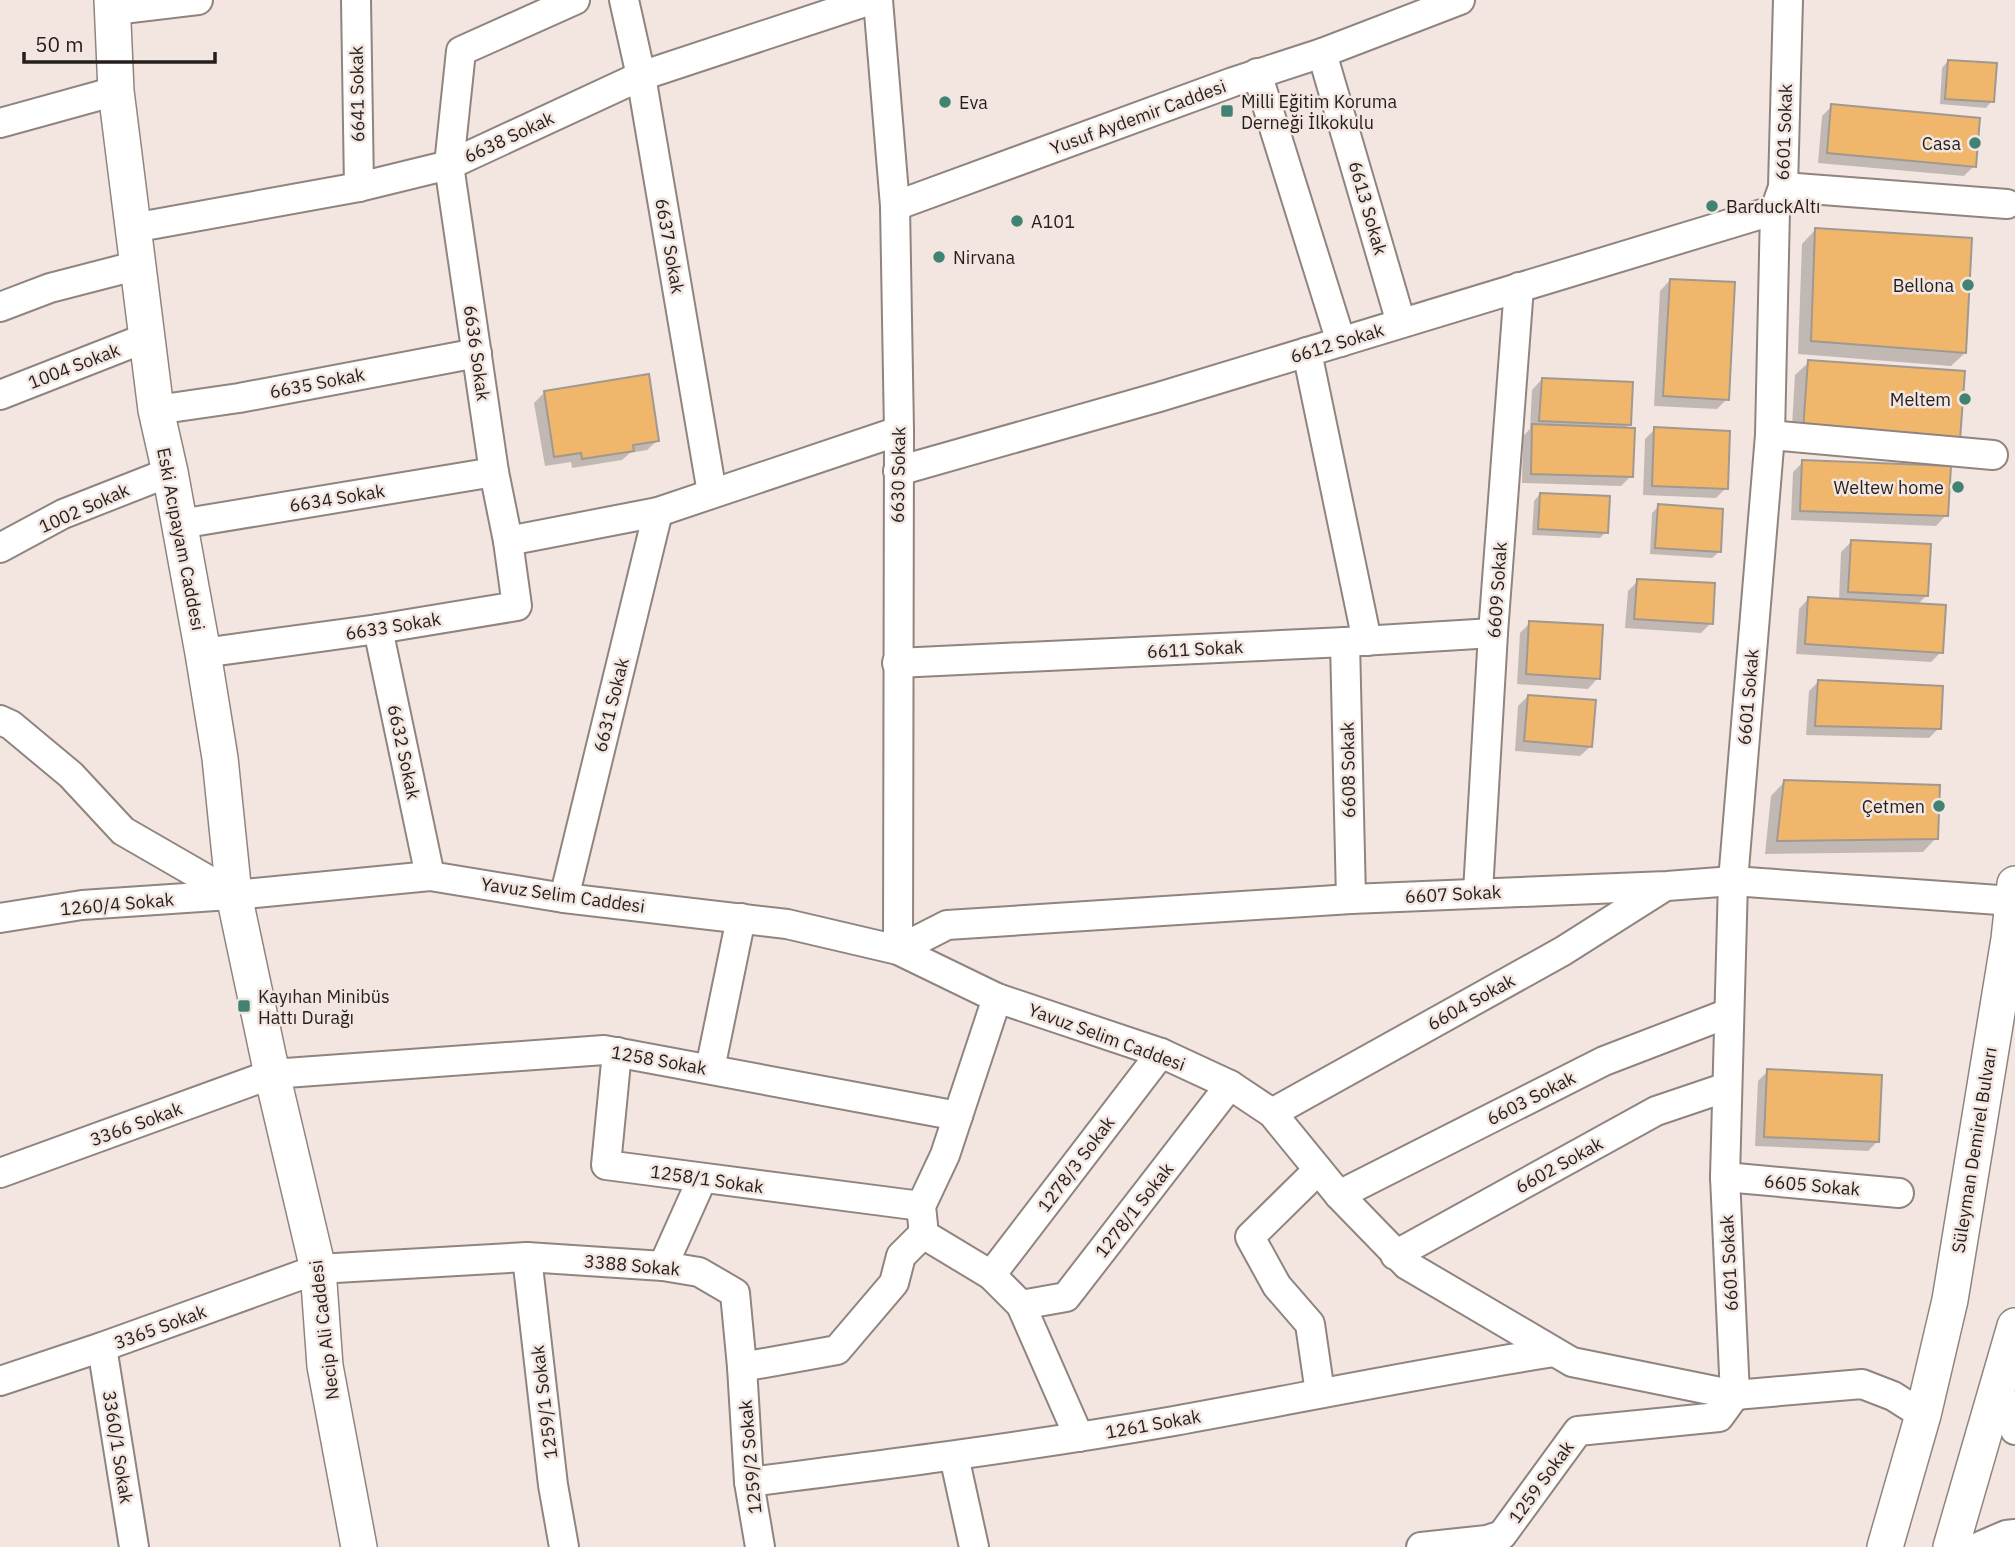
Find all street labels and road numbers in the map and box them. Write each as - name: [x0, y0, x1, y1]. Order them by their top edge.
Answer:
- street label: 6641 Sokak: [345, 45, 369, 142]
- street label: Yusuf Aydemir Caddesi: [1047, 74, 1229, 160]
- street label: 6601 Sokak: [1771, 83, 1797, 181]
- street label: 6638 Sokak: [460, 106, 558, 168]
- street label: 6613 Sokak: [1344, 158, 1392, 258]
- street label: 6637 Sokak: [650, 196, 690, 296]
- street label: 6636 Sokak: [459, 304, 495, 403]
- street label: 6612 Sokak: [1288, 318, 1387, 368]
- street label: 1004 Sokak: [25, 338, 124, 394]
- street label: 6635 Sokak: [267, 362, 367, 403]
- street label: 6630 Sokak: [886, 426, 910, 523]
- street label: Eski Acıpayam Caddesi: [152, 446, 210, 632]
- street label: 1002 Sokak: [35, 478, 133, 538]
- street label: 6634 Sokak: [288, 479, 387, 517]
- street label: 6609 Sokak: [1482, 541, 1512, 639]
- street label: 6633 Sokak: [344, 607, 443, 645]
- street label: 6611 Sokak: [1146, 635, 1244, 663]
- street label: 6601 Sokak: [1732, 647, 1764, 746]
- street label: 6631 Sokak: [588, 655, 634, 755]
- street label: 6632 Sokak: [383, 702, 425, 802]
- street label: 6608 Sokak: [1336, 721, 1360, 818]
- street label: Yavuz Selim Caddesi: [479, 872, 647, 918]
- street label: 6607 Sokak: [1404, 880, 1502, 908]
- street label: 1260/4 Sokak: [59, 888, 175, 920]
- street label: 6604 Sokak: [1423, 968, 1519, 1035]
- street label: Yavuz Selim Caddesi: [1025, 998, 1189, 1076]
- street label: 1258 Sokak: [609, 1040, 709, 1080]
- street label: Süleyman Demirel Bulvarı: [1946, 1045, 2002, 1255]
- street label: 6603 Sokak: [1483, 1066, 1580, 1130]
- street label: 3366 Sokak: [87, 1097, 186, 1151]
- street label: 1278/3 Sokak: [1032, 1111, 1120, 1217]
- street label: 6602 Sokak: [1511, 1131, 1607, 1198]
- street label: 1278/1 Sokak: [1090, 1158, 1179, 1262]
- street label: 1258/1 Sokak: [649, 1160, 766, 1198]
- street label: 6605 Sokak: [1763, 1169, 1862, 1201]
- street label: 6601 Sokak: [1715, 1214, 1743, 1312]
- street label: 3388 Sokak: [583, 1249, 682, 1281]
- street label: Necip Ali Caddesi: [304, 1259, 344, 1401]
- street label: 3365 Sokak: [111, 1300, 210, 1354]
- street label: 1259/1 Sokak: [526, 1343, 562, 1460]
- street label: 3360/1 Sokak: [98, 1389, 138, 1506]
- street label: 1259/2 Sokak: [734, 1399, 766, 1515]
- street label: 1261 Sokak: [1103, 1404, 1203, 1444]
- street label: 1259 Sokak: [1503, 1436, 1579, 1528]

